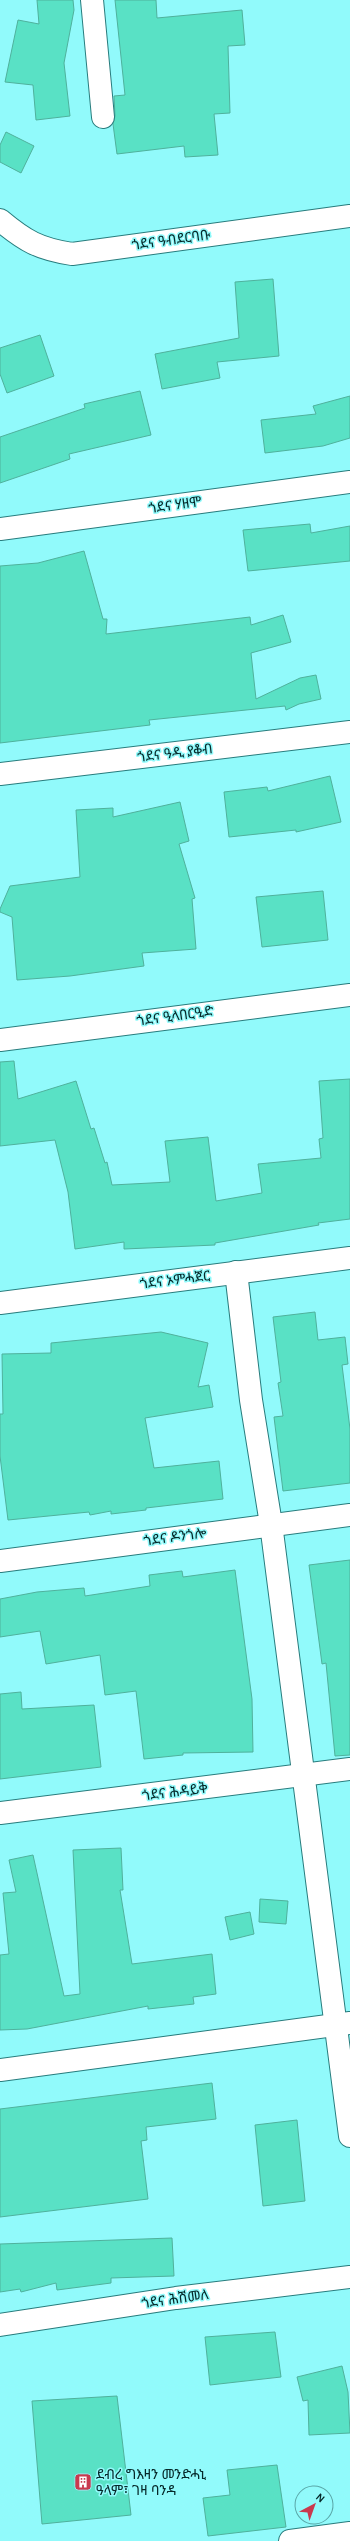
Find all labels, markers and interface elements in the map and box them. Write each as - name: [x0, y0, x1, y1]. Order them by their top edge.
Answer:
- street label: ጎደና ዓብደርባቡ: [131, 226, 212, 254]
- street label: ጎደና ሃዘሞ: [147, 493, 203, 517]
- street label: ጎደና ዓዲ ያቆብ: [136, 740, 214, 766]
- street label: ጎደና ዒላበርዒድ: [135, 1002, 215, 1030]
- street label: ጎደና ኦምሓጀር: [139, 1267, 211, 1293]
- street label: ጎደና ዶንጎሎ: [143, 1524, 207, 1550]
- street label: ጎደና ሕዳይቅ: [141, 1780, 209, 1804]
- street label: ጎደና ሕሽመለ: [140, 2286, 210, 2312]
- place label: ደብረ ግእዛን መንድሓኒ ዓላም፣ ገዛ ባንዳ: [96, 2466, 207, 2499]
- building icon: ደብረ ግእዛን መንድሓኒ ዓላም፣ ገዛ ባንዳ: [73, 2472, 93, 2492]
- north arrow: [294, 2485, 334, 2525]
- text: N: [313, 2490, 327, 2505]

